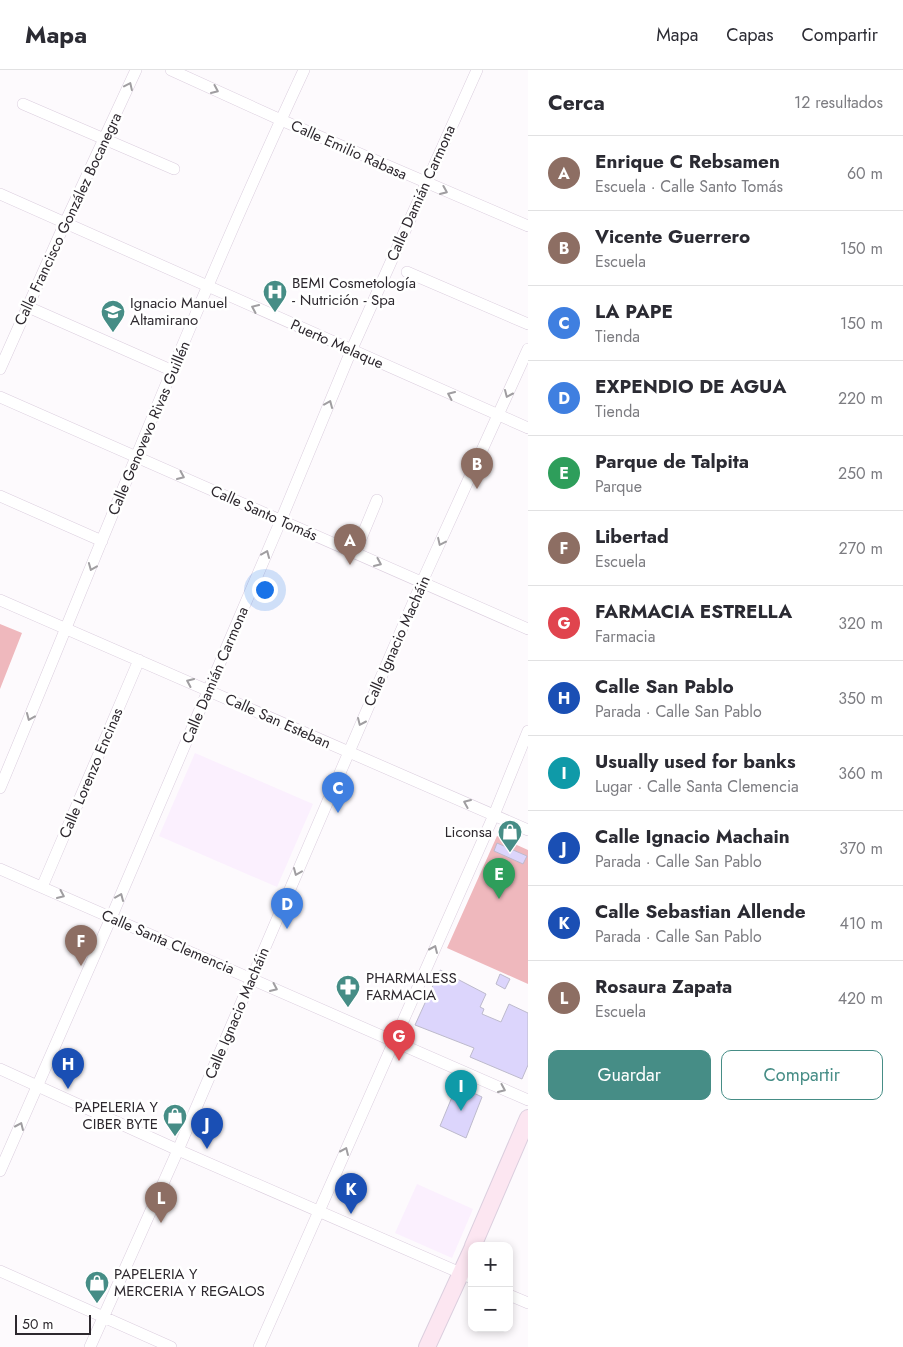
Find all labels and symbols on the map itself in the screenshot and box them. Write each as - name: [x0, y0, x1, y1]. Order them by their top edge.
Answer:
- one-way arrow: [123, 82, 133, 91]
- one-way arrow: [210, 84, 219, 95]
- street label: Calle Francisco González Bocanegra: [9, 109, 127, 329]
- street label: Calle Emilio Rabasa: [287, 114, 411, 186]
- street label: Calle Damián Carmona: [381, 121, 461, 265]
- one-way arrow: [439, 184, 448, 195]
- place label: BEMI Cosmetología - Nutrición - Spa: [292, 272, 416, 311]
- hospital icon: BEMI Cosmetología - Nutrición - Spa: [262, 279, 288, 313]
- place label: Ignacio Manuel Altamirano: [130, 292, 227, 331]
- school or university icon: Ignacio Manuel Altamirano: [100, 299, 126, 333]
- one-way arrow: [251, 303, 260, 314]
- street label: Puerto Melaque: [287, 314, 387, 374]
- street label: Calle Genovevo Rivas Guillén: [102, 337, 196, 519]
- one-way arrow: [504, 389, 515, 398]
- one-way arrow: [447, 390, 456, 401]
- one-way arrow: [322, 400, 333, 409]
- pin: B: [461, 448, 493, 489]
- one-way arrow: [176, 470, 185, 481]
- street label: Calle Santo Tomás: [207, 480, 321, 546]
- pin: A: [334, 524, 366, 565]
- one-way arrow: [437, 537, 447, 546]
- one-way arrow: [260, 550, 270, 559]
- one-way arrow: [373, 556, 382, 567]
- one-way arrow: [87, 562, 98, 571]
- street label: Calle Ignacio Macháin: [358, 572, 436, 710]
- your location: [252, 577, 278, 603]
- street label: Calle Damián Carmona: [176, 603, 254, 747]
- one-way arrow: [186, 677, 195, 688]
- street label: Calle San Esteban: [222, 688, 334, 754]
- street label: Calle Lorenzo Encinas: [54, 704, 128, 842]
- one-way arrow: [25, 712, 36, 721]
- one-way arrow: [357, 717, 368, 726]
- pin: C: [322, 772, 354, 813]
- one-way arrow: [463, 799, 472, 810]
- shop icon: Liconsa: [497, 819, 523, 853]
- place label: Liconsa: [445, 821, 492, 843]
- pin: E: [483, 858, 515, 899]
- one-way arrow: [293, 867, 304, 876]
- pin: D: [271, 888, 303, 929]
- one-way arrow: [56, 889, 65, 900]
- one-way arrow: [114, 893, 125, 902]
- street label: Calle Santa Clemencia: [98, 904, 238, 980]
- pin: F: [65, 925, 97, 966]
- street label: Calle Ignacio Macháin: [199, 944, 275, 1082]
- one-way arrow: [428, 945, 439, 954]
- place label: PHARMALESS FARMACIA: [366, 967, 457, 1006]
- pharmacy icon: PHARMALESS FARMACIA: [335, 974, 361, 1008]
- one-way arrow: [269, 982, 278, 993]
- pin: G: [383, 1020, 415, 1061]
- pin: H: [52, 1048, 84, 1089]
- pin: I: [445, 1070, 477, 1111]
- one-way arrow: [497, 1083, 506, 1094]
- place label: PAPELERIA Y CIBER BYTE: [75, 1096, 159, 1135]
- shop icon: PAPELERIA Y CIBER BYTE: [162, 1103, 188, 1137]
- pin: J: [191, 1108, 223, 1149]
- one-way arrow: [13, 1122, 24, 1131]
- one-way arrow: [339, 1147, 349, 1156]
- pin: K: [335, 1173, 367, 1214]
- pin: L: [145, 1182, 177, 1223]
- place label: PAPELERIA Y MERCERIA Y REGALOS: [114, 1263, 265, 1302]
- shop icon: PAPELERIA Y MERCERIA Y REGALOS: [84, 1270, 110, 1304]
- scale bar: [15, 1312, 91, 1335]

